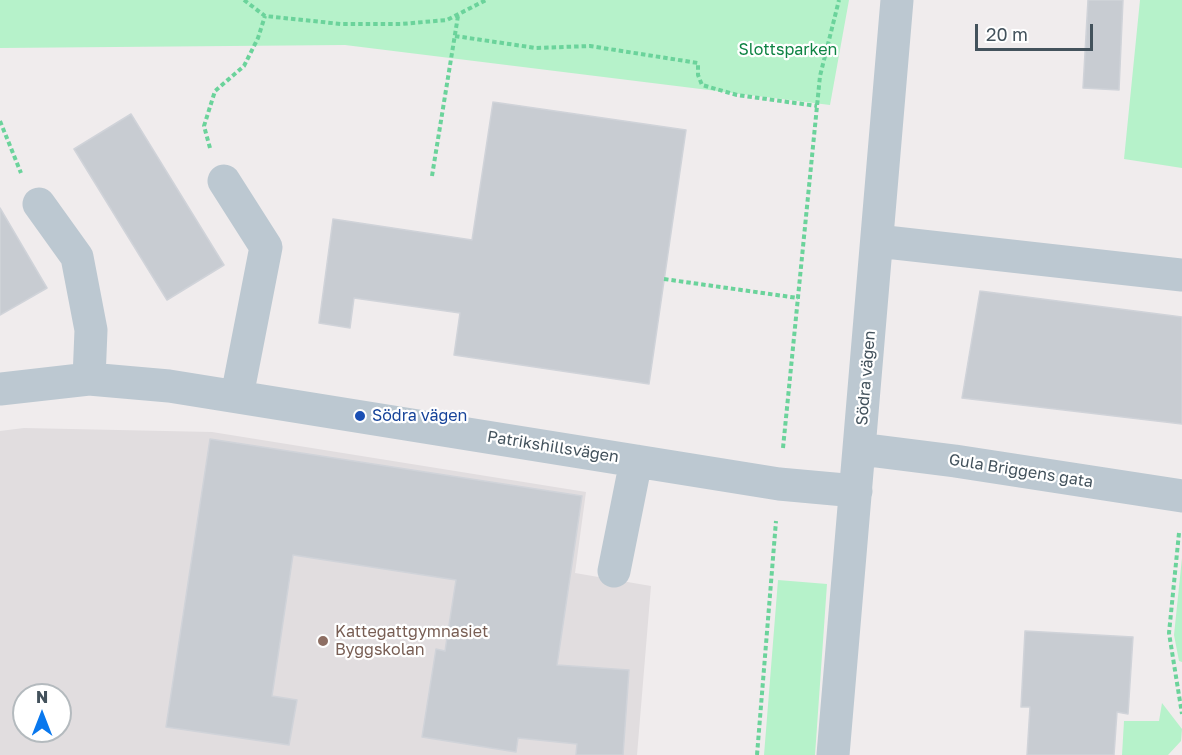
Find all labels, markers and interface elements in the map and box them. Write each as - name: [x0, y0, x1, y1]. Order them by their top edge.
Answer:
- scale bar: [978, 12, 1096, 50]
- text: 20 m: [986, 23, 1028, 45]
- park label: Slottsparken: [739, 40, 837, 60]
- street label: Södra vägen: [852, 330, 880, 426]
- place label: Södra vägen: [372, 406, 467, 426]
- marker: Södra vägen: [353, 409, 367, 423]
- street label: Patrikshillsvägen: [486, 427, 620, 467]
- street label: Gula Briggens gata: [947, 450, 1095, 492]
- place label: Kattegattgymnasiet Byggskolan: [335, 622, 488, 660]
- marker: Kattegattgymnasiet Byggskolan: [316, 634, 330, 648]
- north arrow: [12, 683, 72, 743]
- text: N: [36, 687, 48, 707]

